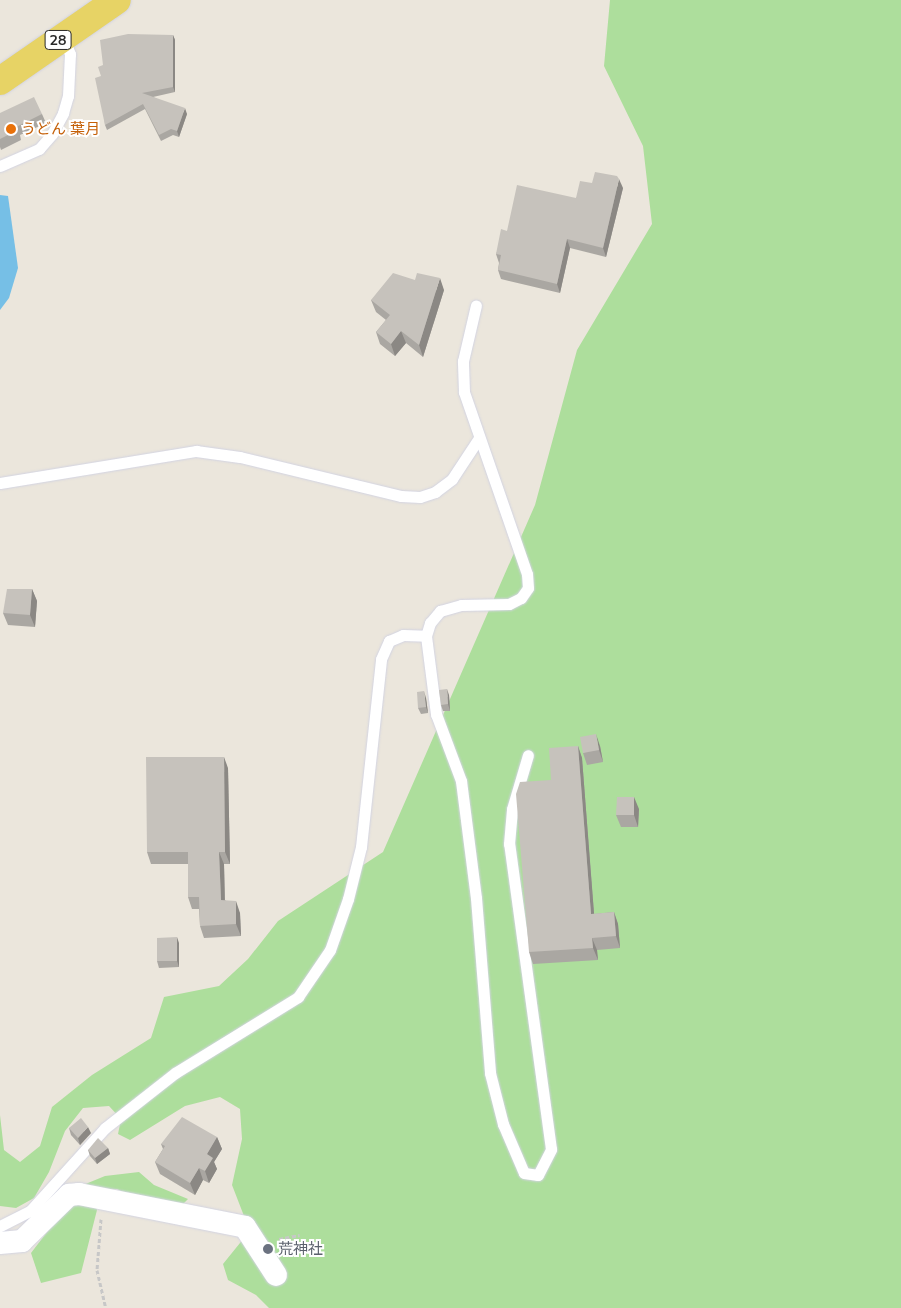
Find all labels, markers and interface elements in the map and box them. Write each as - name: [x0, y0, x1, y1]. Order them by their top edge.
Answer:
- road number: 28: [44, 28, 72, 52]
- place label: うどん 葉月: [21, 120, 100, 138]
- marker: うどん 葉月: [5, 123, 17, 135]
- place label: 荒神社: [278, 1240, 323, 1258]
- marker: 荒神社: [262, 1243, 274, 1255]

